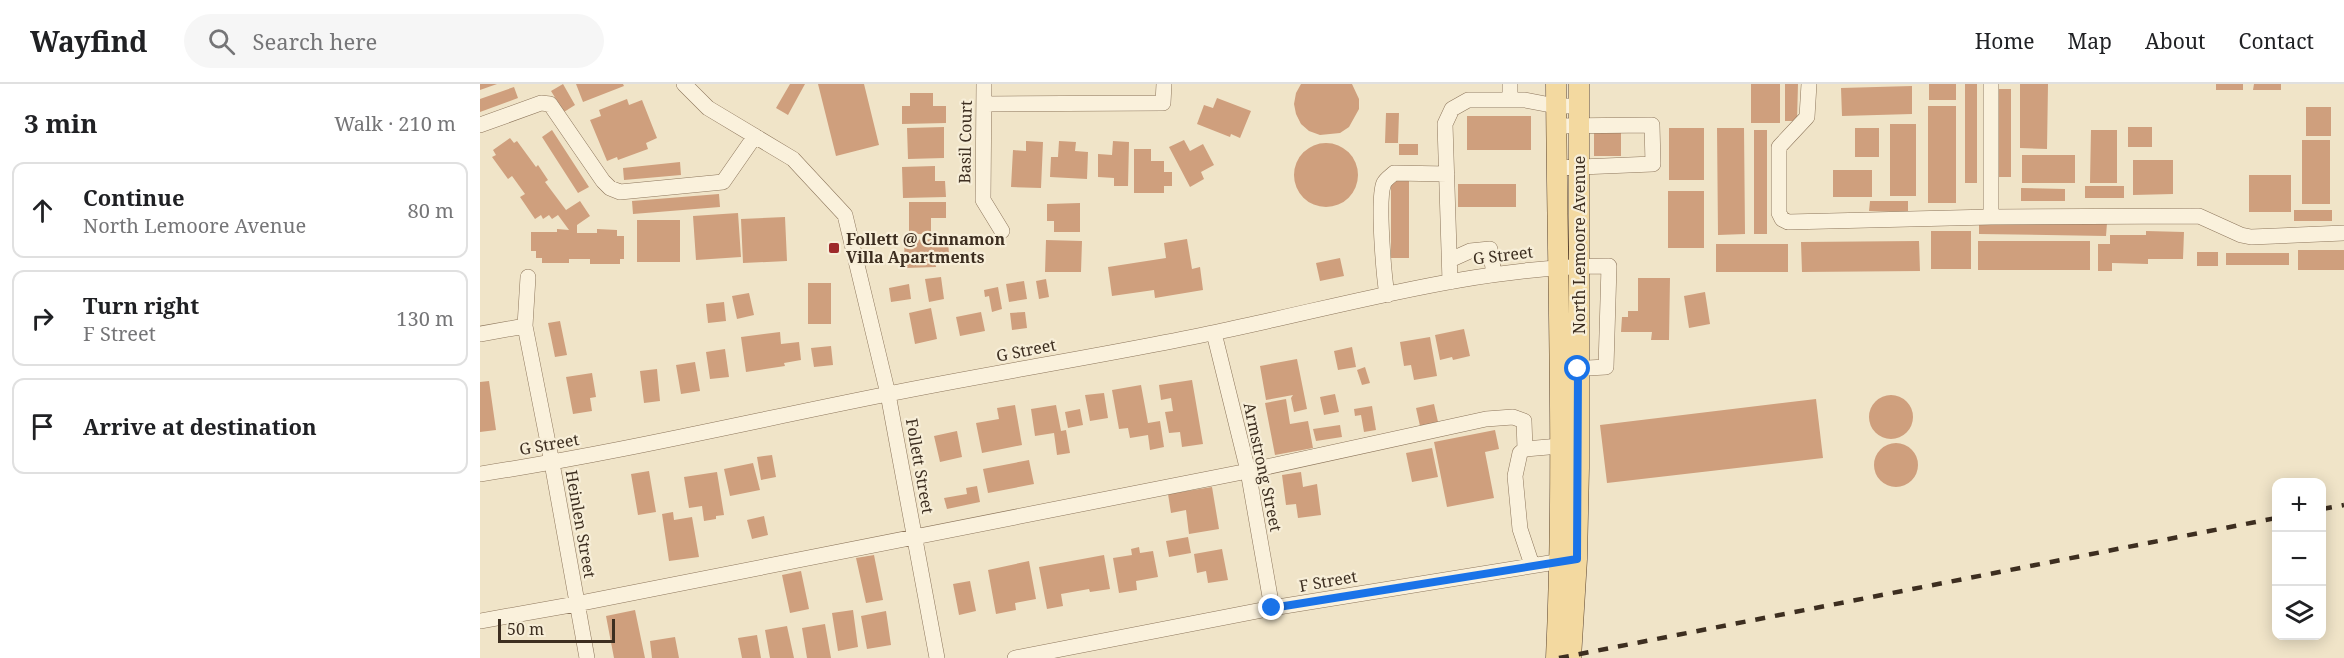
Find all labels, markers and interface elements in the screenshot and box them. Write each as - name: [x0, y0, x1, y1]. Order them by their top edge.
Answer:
- search box: [184, 14, 604, 68]
- text: Wayfind: [30, 22, 148, 60]
- icon: search: [205, 25, 238, 58]
- text: Search here: [253, 26, 377, 56]
- text: Home: [1975, 27, 2035, 55]
- text: Map: [2068, 27, 2112, 55]
- text: About: [2145, 27, 2206, 55]
- text: Contact: [2239, 27, 2314, 55]
- street label: Basil Court: [953, 100, 977, 184]
- text: 3 min: [24, 105, 98, 141]
- text: Walk · 210 m: [334, 110, 456, 137]
- street label: North Lemoore Avenue: [1568, 156, 1590, 334]
- text: Continue: [83, 182, 185, 212]
- icon: ahead: [26, 194, 59, 227]
- text: 80 m: [408, 197, 454, 224]
- text: North Lemoore Avenue: [83, 212, 306, 239]
- place label: Follett @ Cinnamon Villa Apartments: [846, 228, 1005, 268]
- street label: G Street: [1472, 240, 1535, 270]
- marker: Follett @ Cinnamon Villa Apartments: [827, 241, 841, 255]
- text: Turn right: [83, 290, 199, 320]
- icon: right: [26, 302, 59, 335]
- text: 130 m: [396, 305, 454, 332]
- text: F Street: [83, 320, 156, 347]
- street label: G Street: [994, 333, 1058, 367]
- route start: [1564, 355, 1590, 381]
- street label: Armstrong Street: [1239, 401, 1287, 534]
- icon: arrive: [26, 410, 59, 443]
- text: Arrive at destination: [83, 411, 317, 441]
- street label: Follett Street: [901, 417, 939, 516]
- street label: G Street: [517, 428, 581, 460]
- street label: Heinlen Street: [561, 468, 601, 580]
- map controls: [2272, 478, 2326, 640]
- button: +: [2272, 478, 2326, 532]
- button: −: [2272, 532, 2326, 586]
- street label: F Street: [1297, 565, 1359, 597]
- button: layers: [2272, 586, 2326, 640]
- route end: [1258, 594, 1284, 620]
- scale bar: [498, 616, 615, 644]
- text: 50 m: [507, 618, 544, 640]

